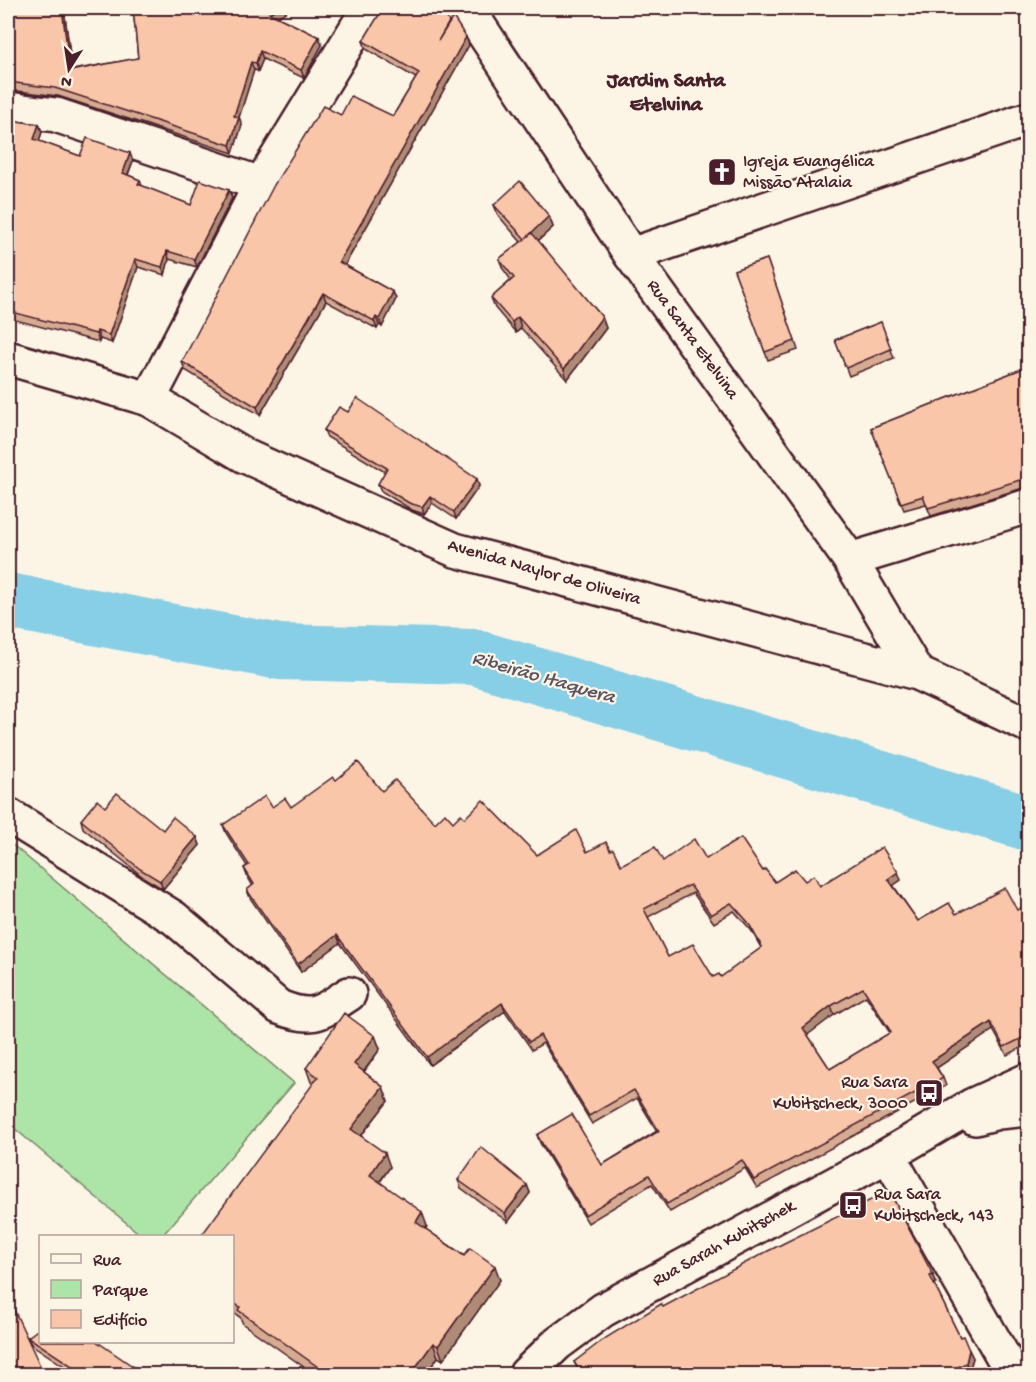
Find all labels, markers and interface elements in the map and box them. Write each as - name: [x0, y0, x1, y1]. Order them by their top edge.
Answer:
- north arrow: [39, 39, 99, 99]
- text: N: [59, 70, 74, 91]
- district label: Jardim Santa Etelvina: [606, 70, 727, 119]
- place label: Igreja Evangélica Missão Atalaia: [743, 152, 875, 194]
- church icon: Igreja Evangélica Missão Atalaia: [706, 156, 738, 188]
- street label: Rua Santa Etelvina: [642, 276, 743, 405]
- street label: Avenida Naylor de Oliveira: [445, 535, 644, 611]
- water label: Ribeirão Itaquera: [469, 648, 619, 711]
- place label: Rua Sara Kubitscheck, 3000: [773, 1073, 909, 1115]
- bus stop icon: Rua Sara Kubitscheck, 3000: [913, 1077, 945, 1109]
- place label: Rua Sara Kubitscheck, 143: [874, 1185, 994, 1227]
- bus stop icon: Rua Sara Kubitscheck, 143: [837, 1189, 869, 1221]
- street label: Rua Sarah Kubitschek: [649, 1195, 801, 1292]
- legend: [39, 1235, 234, 1343]
- text: Rua: [93, 1251, 122, 1272]
- text: Parque: [92, 1281, 149, 1302]
- text: Edifício: [93, 1311, 147, 1332]

